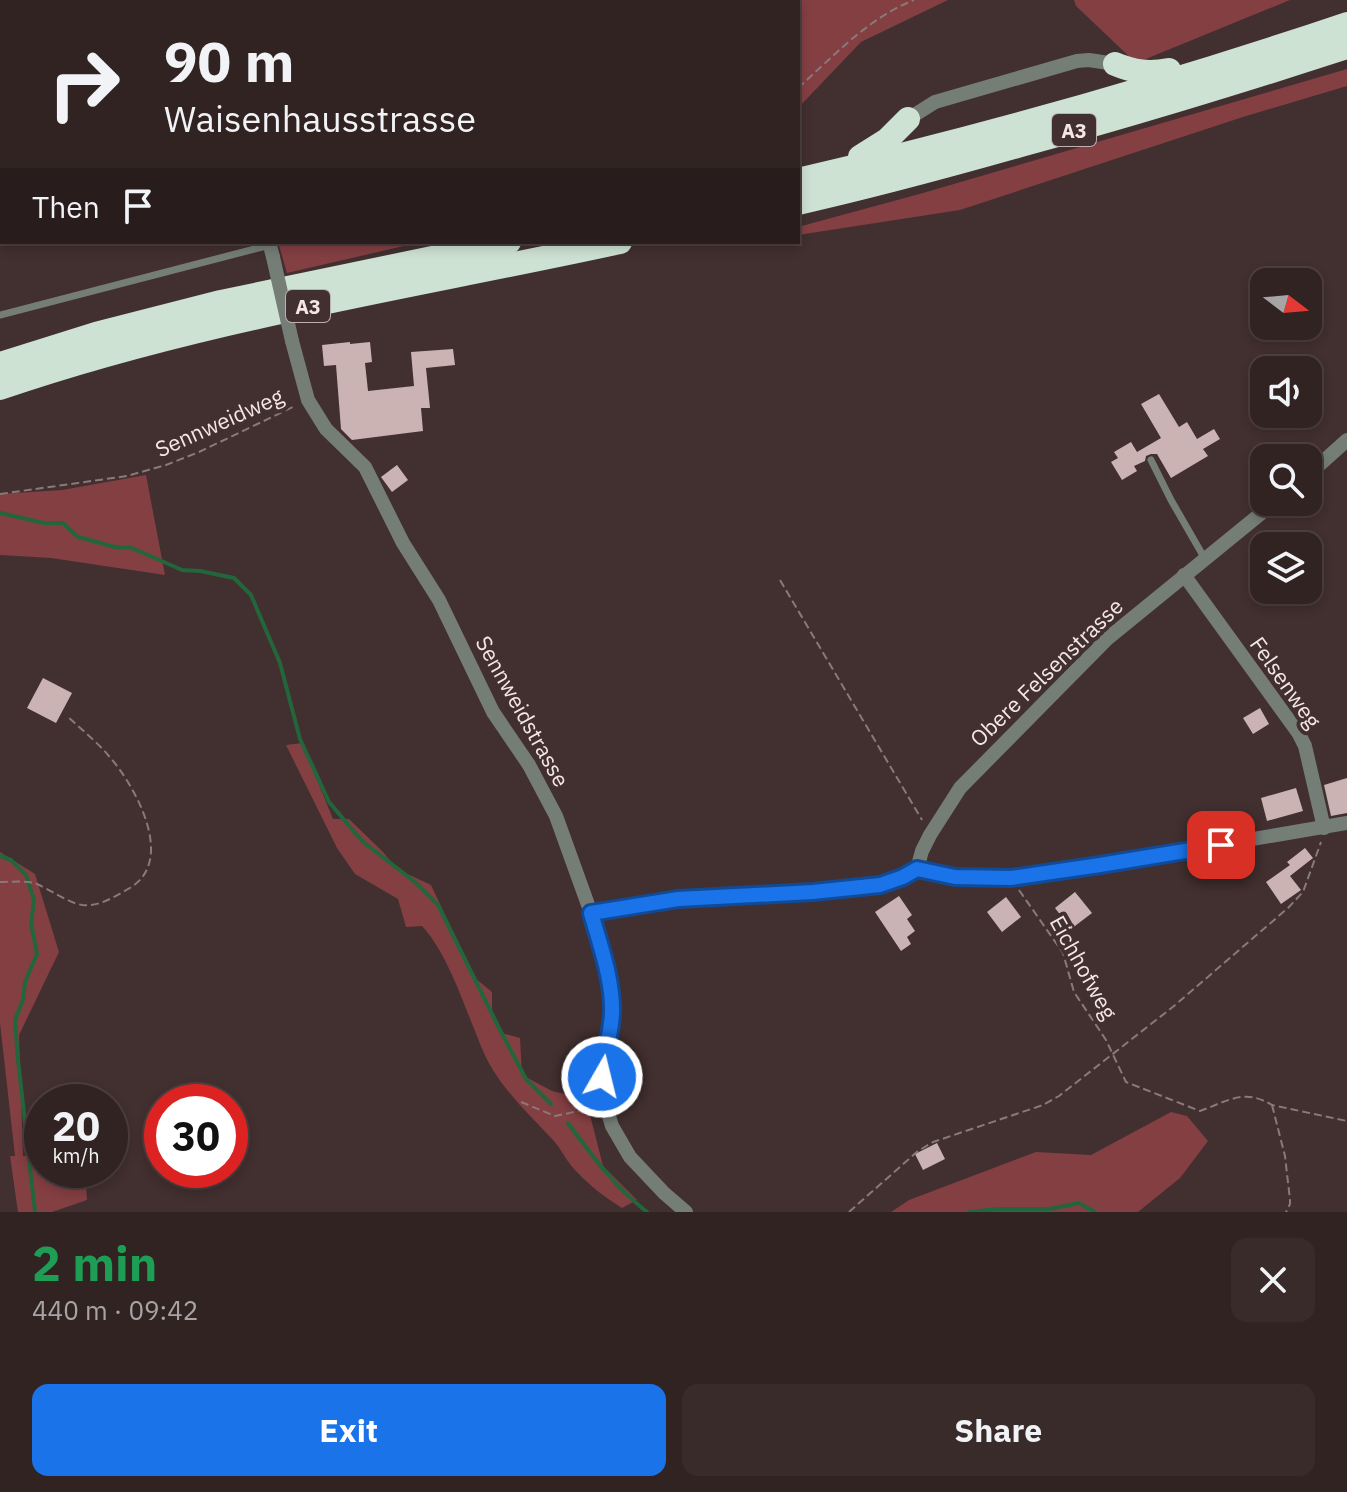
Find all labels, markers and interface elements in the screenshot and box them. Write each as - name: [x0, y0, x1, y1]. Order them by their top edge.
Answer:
- text: 90 m: [164, 25, 294, 97]
- icon: right: [32, 32, 136, 136]
- text: Waisenhausstrasse: [164, 95, 476, 142]
- road number: A3: [1052, 114, 1096, 146]
- icon: arrive: [116, 184, 160, 228]
- text: Then: [32, 187, 100, 226]
- north arrow: [1250, 268, 1322, 340]
- map controls: [1250, 268, 1322, 604]
- road number: A3: [286, 290, 330, 322]
- button: sound: [1250, 356, 1322, 428]
- street label: Sennweidweg: [150, 381, 288, 463]
- button: search: [1250, 444, 1322, 516]
- button: layers: [1250, 532, 1322, 604]
- street label: Obere Felsenstrasse: [963, 591, 1129, 753]
- street label: Sennweidstrasse: [470, 630, 576, 792]
- street label: Felsenweg: [1244, 630, 1328, 734]
- pin: [1187, 811, 1255, 879]
- icon: arrive: [1199, 823, 1243, 867]
- street label: Eichhofweg: [1044, 910, 1125, 1024]
- position arrow: [560, 1035, 644, 1119]
- speed limit sign: 30: [144, 1084, 248, 1188]
- text: 20: [52, 1100, 100, 1152]
- text: km/h: [52, 1142, 100, 1169]
- text: 2 min: [32, 1232, 157, 1294]
- button: close: [1231, 1238, 1315, 1322]
- text: 440 m · 09:42: [32, 1293, 198, 1327]
- button: Exit: [32, 1384, 666, 1476]
- button: Share: [682, 1384, 1315, 1476]

